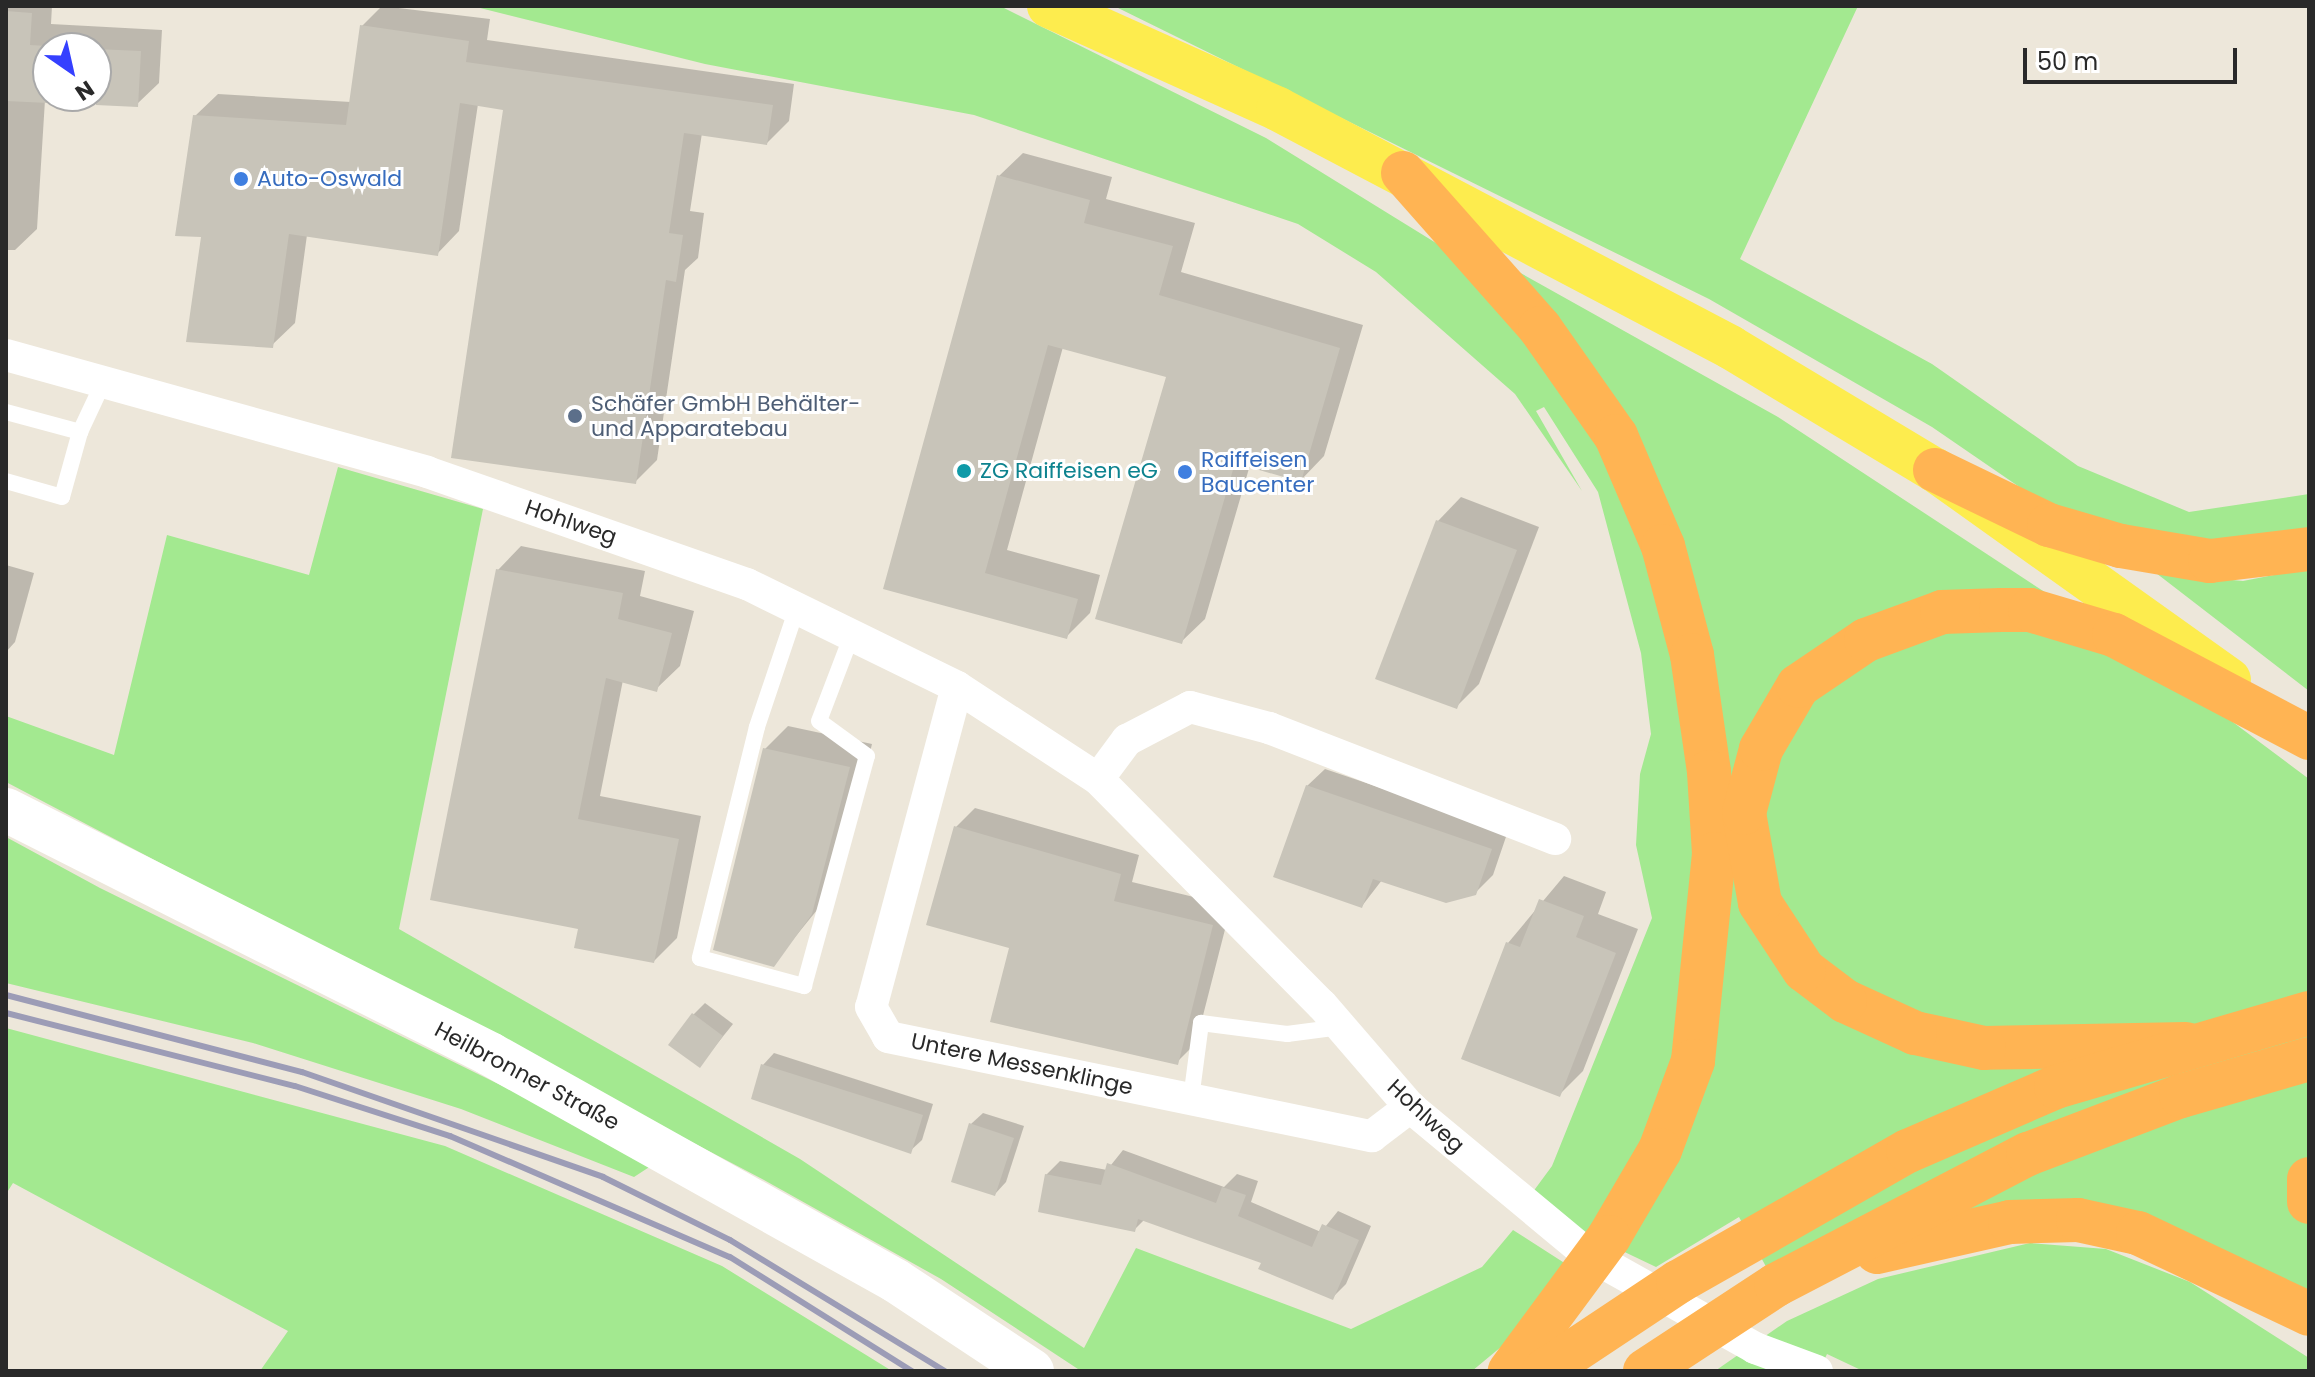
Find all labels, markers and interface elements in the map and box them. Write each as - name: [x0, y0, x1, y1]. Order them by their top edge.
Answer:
- north arrow: [32, 32, 112, 112]
- scale bar: [2027, 32, 2241, 82]
- text: 50 m: [2037, 45, 2098, 78]
- text: N: [69, 73, 100, 108]
- place label: Auto-Oswald: [257, 166, 402, 192]
- marker: Auto-Oswald: [232, 170, 250, 188]
- place label: Schäfer GmbH Behälter- und Apparatebau: [591, 390, 860, 442]
- marker: Schäfer GmbH Behälter- und Apparatebau: [566, 407, 584, 425]
- place label: Raiffeisen Baucenter: [1201, 446, 1314, 498]
- place label: ZG Raiffeisen eG: [980, 458, 1158, 484]
- marker: ZG Raiffeisen eG: [955, 462, 973, 480]
- marker: Raiffeisen Baucenter: [1176, 463, 1194, 481]
- street label: Hohlweg: [522, 494, 620, 550]
- street label: Heilbronner Straße: [430, 1016, 624, 1136]
- street label: Untere Messenklinge: [909, 1028, 1135, 1100]
- street label: Hohlweg: [1382, 1074, 1470, 1158]

